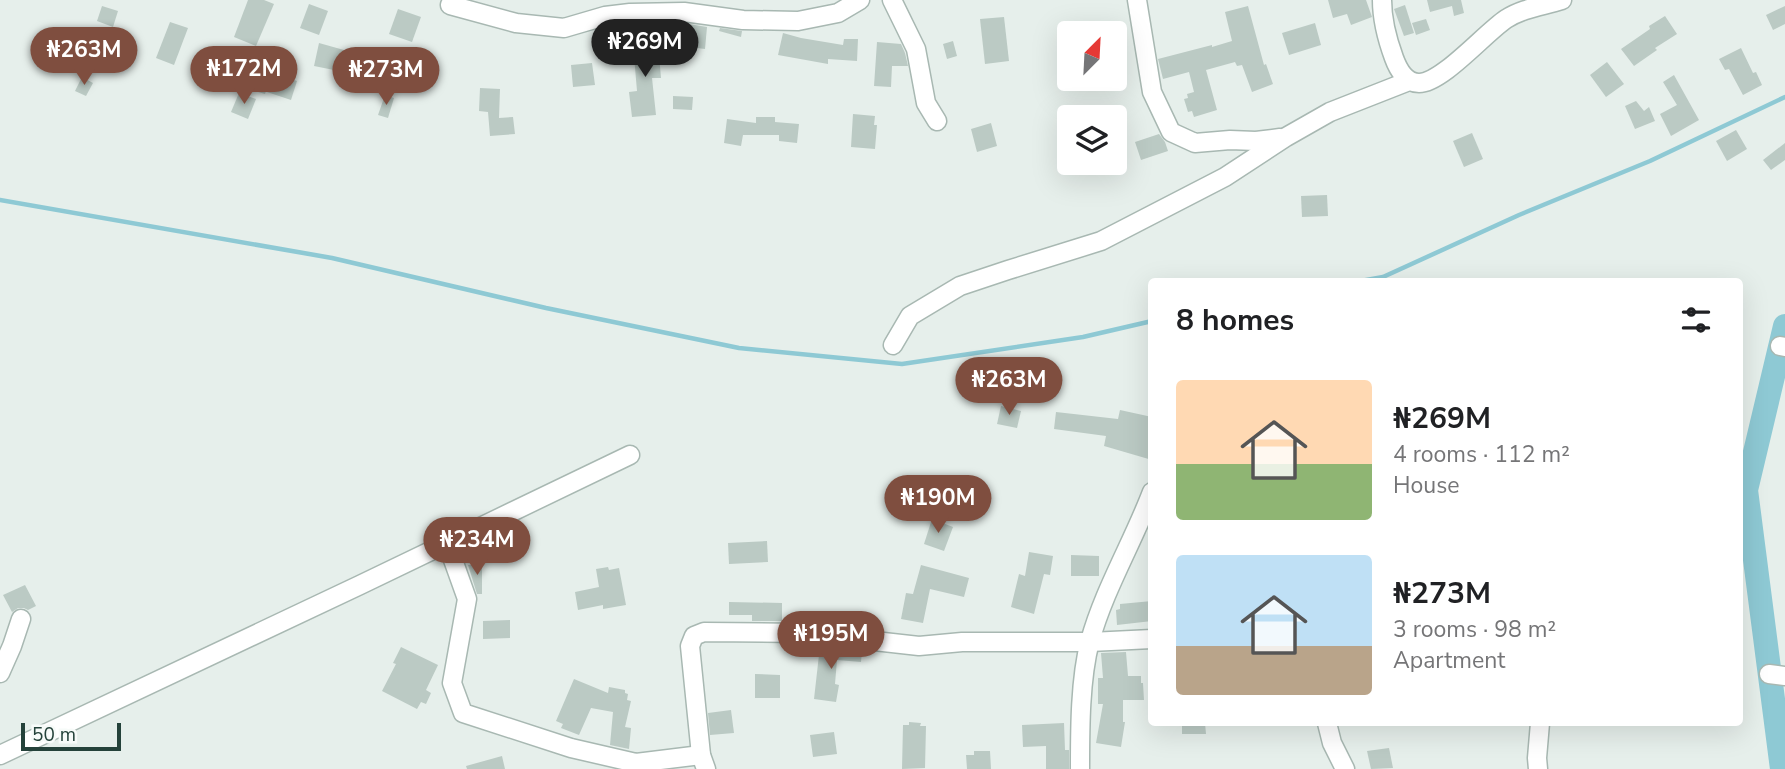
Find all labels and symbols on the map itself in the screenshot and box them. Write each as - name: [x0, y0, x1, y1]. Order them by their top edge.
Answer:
- pin: ₦269M: [596, 20, 694, 79]
- north arrow: [1057, 21, 1127, 91]
- pin: ₦263M: [35, 28, 133, 87]
- pin: ₦172M: [195, 46, 293, 106]
- pin: ₦273M: [337, 48, 435, 107]
- pin: ₦263M: [960, 358, 1058, 417]
- pin: ₦190M: [889, 476, 987, 535]
- pin: ₦234M: [428, 518, 526, 577]
- pin: ₦195M: [782, 612, 880, 671]
- scale bar: [21, 720, 121, 752]

